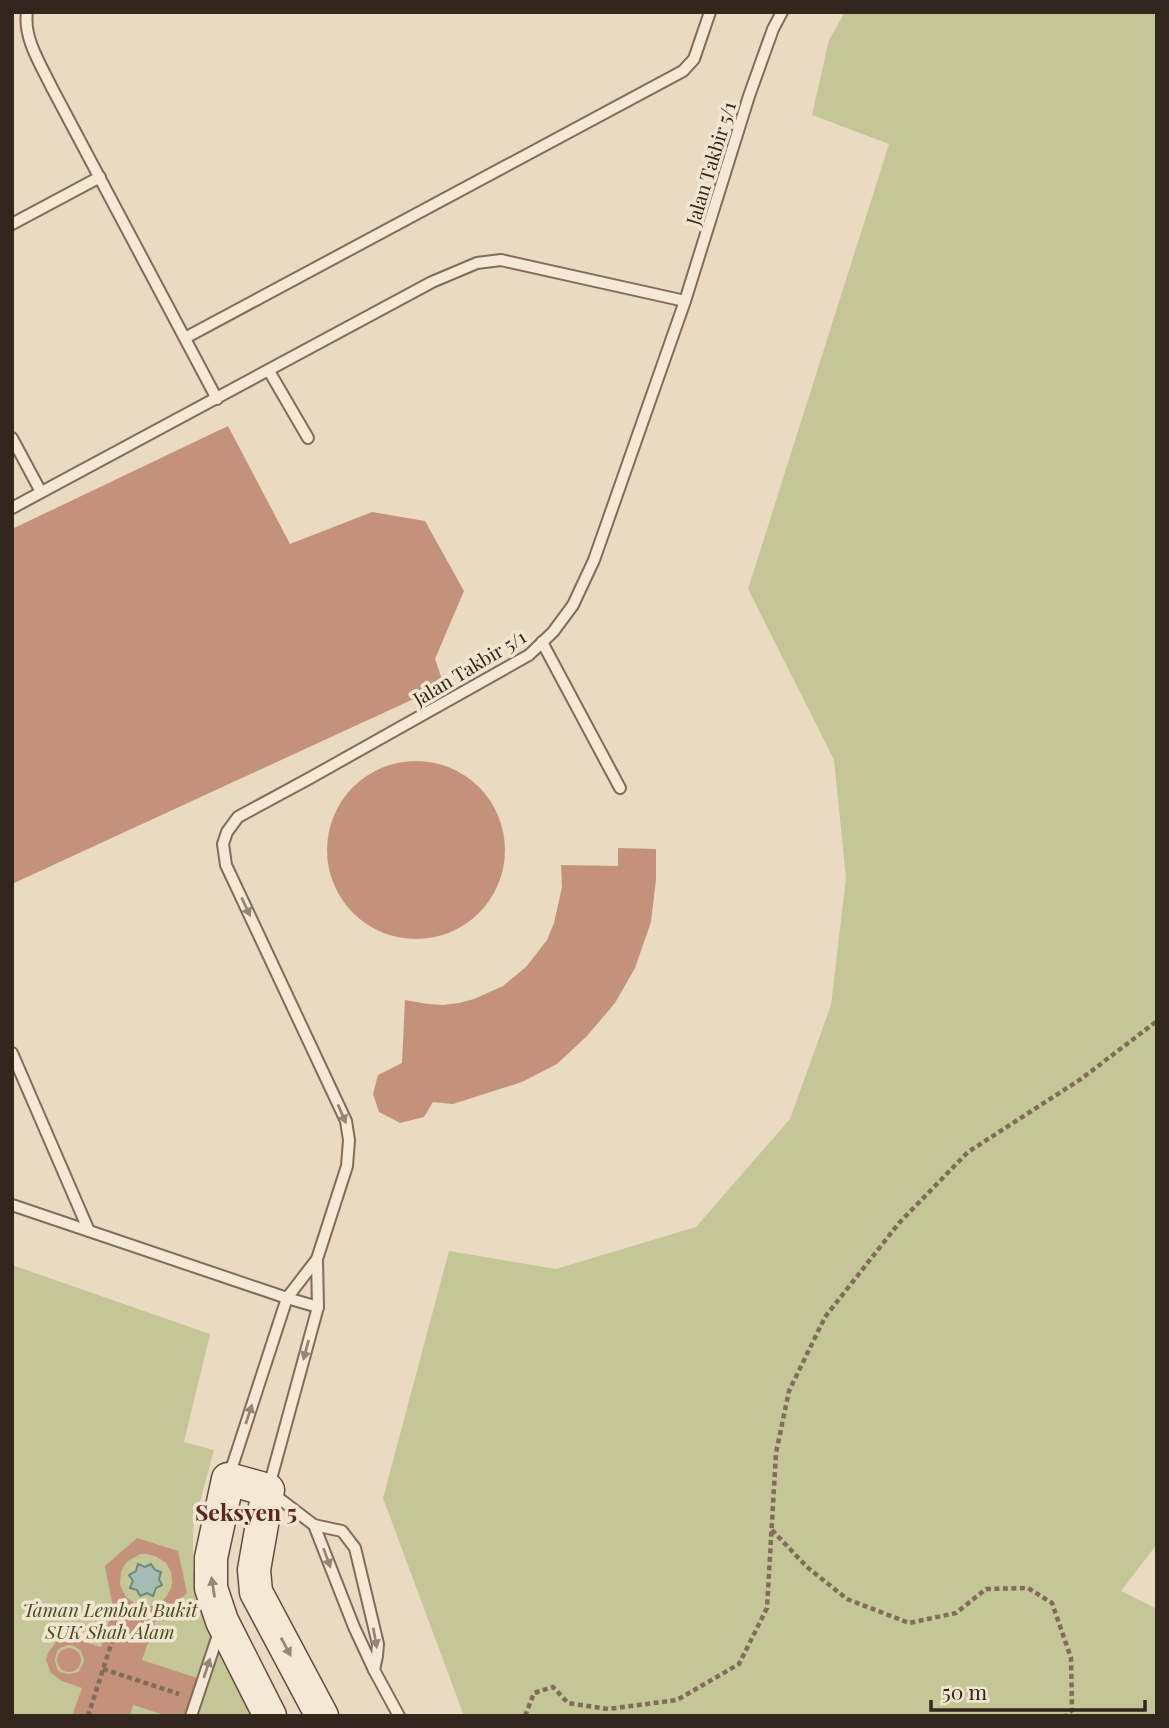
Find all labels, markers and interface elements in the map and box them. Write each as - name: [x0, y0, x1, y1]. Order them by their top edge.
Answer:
- street label: Jalan Takbir 5/1: [679, 98, 741, 229]
- street label: Jalan Takbir 5/1: [407, 623, 530, 712]
- one-way arrow: [240, 897, 251, 918]
- one-way arrow: [336, 1103, 347, 1124]
- one-way arrow: [300, 1339, 311, 1361]
- one-way arrow: [244, 1403, 255, 1424]
- district label: Seksyen 5: [195, 1496, 297, 1527]
- one-way arrow: [322, 1547, 333, 1568]
- one-way arrow: [207, 1576, 218, 1598]
- park label: Taman Lembah Bukit SUK Shah Alam: [22, 1596, 199, 1644]
- one-way arrow: [370, 1627, 381, 1649]
- one-way arrow: [279, 1638, 291, 1658]
- one-way arrow: [202, 1658, 212, 1679]
- scale bar: [931, 1668, 1144, 1712]
- text: 50 m: [942, 1677, 988, 1705]

